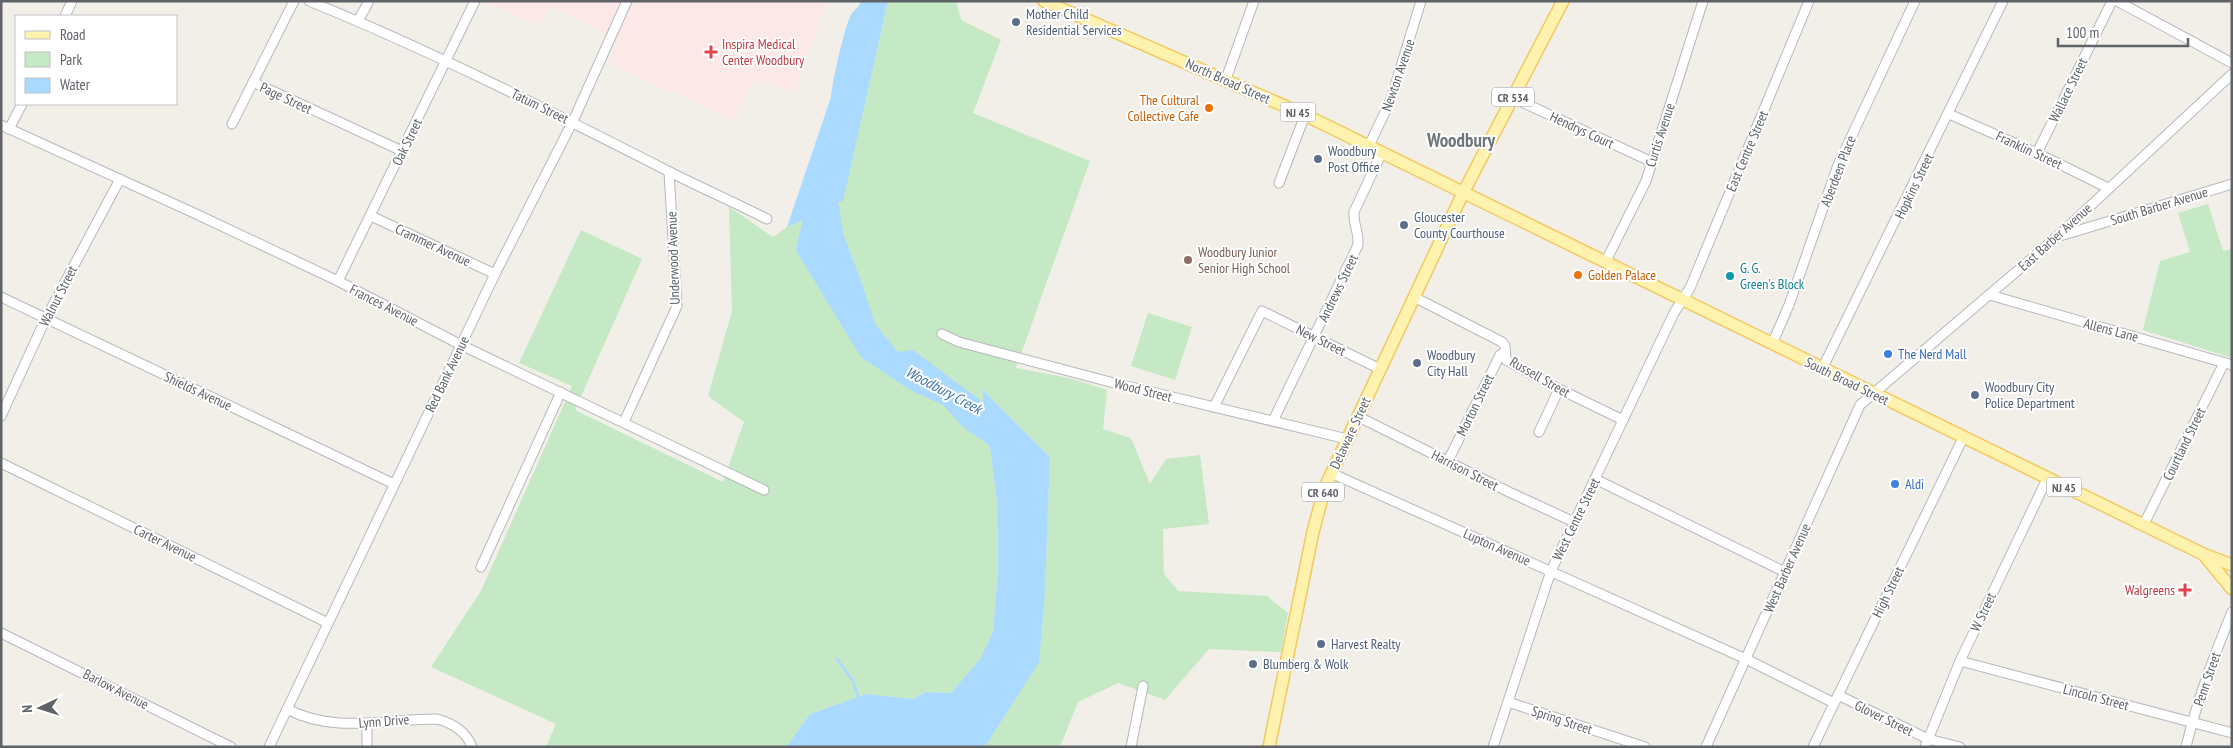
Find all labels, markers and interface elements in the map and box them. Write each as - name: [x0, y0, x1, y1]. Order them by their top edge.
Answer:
- place label: Mother Child Residential Services: [1026, 5, 1122, 39]
- legend: [15, 15, 178, 105]
- scale bar: [2058, 15, 2188, 47]
- marker: Mother Child Residential Services: [1010, 16, 1022, 28]
- text: 100 m: [2066, 23, 2099, 42]
- text: Road: [60, 25, 86, 44]
- place label: Inspira Medical Center Woodbury: [722, 35, 805, 69]
- street label: Newton Avenue: [1377, 36, 1419, 114]
- marker: Inspira Medical Center Woodbury: [704, 45, 718, 59]
- text: Park: [60, 50, 82, 69]
- street label: North Broad Street: [1183, 54, 1273, 108]
- street label: Wallace Street: [2045, 55, 2091, 125]
- text: Water: [60, 75, 91, 94]
- street label: Page Street: [257, 78, 315, 118]
- street label: Tatum Street: [508, 84, 572, 128]
- road number: CR 534: [1492, 88, 1534, 106]
- place label: The Cultural Collective Cafe: [1128, 91, 1200, 125]
- street label: Curtis Avenue: [1641, 101, 1679, 169]
- marker: The Cultural Collective Cafe: [1203, 102, 1215, 114]
- road number: NJ 45: [1280, 102, 1316, 121]
- street label: Hendrys Court: [1547, 107, 1617, 153]
- street label: East Centre Street: [1722, 108, 1772, 194]
- street label: Oak Street: [388, 115, 426, 169]
- street label: Franklin Street: [1993, 127, 2065, 173]
- district label: Woodbury: [1426, 128, 1495, 152]
- street label: Aberdeen Place: [1816, 133, 1860, 209]
- place label: Woodbury Post Office: [1328, 142, 1380, 176]
- street label: Hopkins Street: [1890, 150, 1938, 222]
- marker: Woodbury Post Office: [1312, 153, 1324, 165]
- street label: South Barber Avenue: [2108, 183, 2210, 229]
- street label: East Barber Avenue: [2014, 199, 2096, 275]
- place label: Gloucester County Courthouse: [1414, 208, 1505, 242]
- street label: Underwood Avenue: [662, 211, 684, 305]
- marker: Gloucester County Courthouse: [1398, 219, 1410, 231]
- street label: Crammer Avenue: [392, 220, 474, 270]
- place label: Woodbury Junior Senior High School: [1198, 243, 1291, 277]
- street label: Andrews Street: [1314, 251, 1362, 325]
- marker: Woodbury Junior Senior High School: [1182, 254, 1194, 266]
- place label: G. G. Green's Block: [1740, 259, 1805, 293]
- street label: Walnut Street: [35, 262, 81, 329]
- place label: Golden Palace: [1588, 266, 1656, 284]
- marker: Golden Palace: [1572, 269, 1584, 281]
- marker: G. G. Green's Block: [1724, 270, 1736, 282]
- street label: Frances Avenue: [347, 280, 422, 330]
- street label: Allens Lane: [2082, 314, 2141, 346]
- street label: New Street: [1293, 320, 1349, 360]
- street label: Red Bank Avenue: [421, 333, 473, 415]
- place label: The Nerd Mall: [1898, 345, 1967, 363]
- place label: Woodbury City Hall: [1427, 346, 1476, 380]
- marker: The Nerd Mall: [1882, 348, 1894, 360]
- street label: Russell Street: [1507, 353, 1573, 401]
- street label: South Broad Street: [1802, 353, 1892, 409]
- marker: Woodbury City Hall: [1411, 357, 1423, 369]
- water label: Woodbury Creek: [903, 362, 987, 419]
- street label: Shields Avenue: [161, 367, 235, 415]
- street label: Morton Street: [1452, 371, 1498, 439]
- street label: Wood Street: [1112, 374, 1174, 406]
- place label: Woodbury City Police Department: [1985, 378, 2075, 412]
- marker: Woodbury City Police Department: [1969, 389, 1981, 401]
- street label: Delaware Street: [1325, 394, 1375, 472]
- street label: Courtland Street: [2159, 404, 2210, 484]
- street label: Harrison Street: [1429, 445, 1502, 495]
- street label: West Centre Street: [1548, 475, 1604, 563]
- place label: Aldi: [1905, 475, 1924, 493]
- marker: Aldi: [1889, 478, 1901, 490]
- road number: NJ 45: [2046, 478, 2082, 497]
- road number: CR 640: [1302, 482, 1344, 502]
- street label: Carter Avenue: [131, 520, 199, 566]
- street label: West Barber Avenue: [1759, 520, 1815, 615]
- street label: Lupton Avenue: [1461, 524, 1534, 570]
- street label: High Street: [1868, 563, 1908, 621]
- place label: Walgreens: [2125, 581, 2175, 599]
- marker: Walgreens: [2179, 584, 2191, 596]
- street label: W Street: [1966, 589, 2000, 634]
- place label: Harvest Realty: [1331, 635, 1401, 653]
- marker: Harvest Realty: [1315, 638, 1327, 650]
- street label: Penn Street: [2189, 649, 2225, 708]
- place label: Blumberg & Wolk: [1263, 655, 1349, 673]
- marker: Blumberg & Wolk: [1247, 658, 1259, 670]
- street label: Barlow Avenue: [80, 665, 152, 713]
- street label: Lincoln Street: [2061, 680, 2131, 714]
- north arrow: [15, 683, 65, 733]
- street label: Glover Street: [1852, 696, 1916, 740]
- street label: Spring Street: [1529, 702, 1595, 738]
- text: N: [18, 705, 36, 713]
- street label: Lynn Drive: [358, 710, 410, 732]

